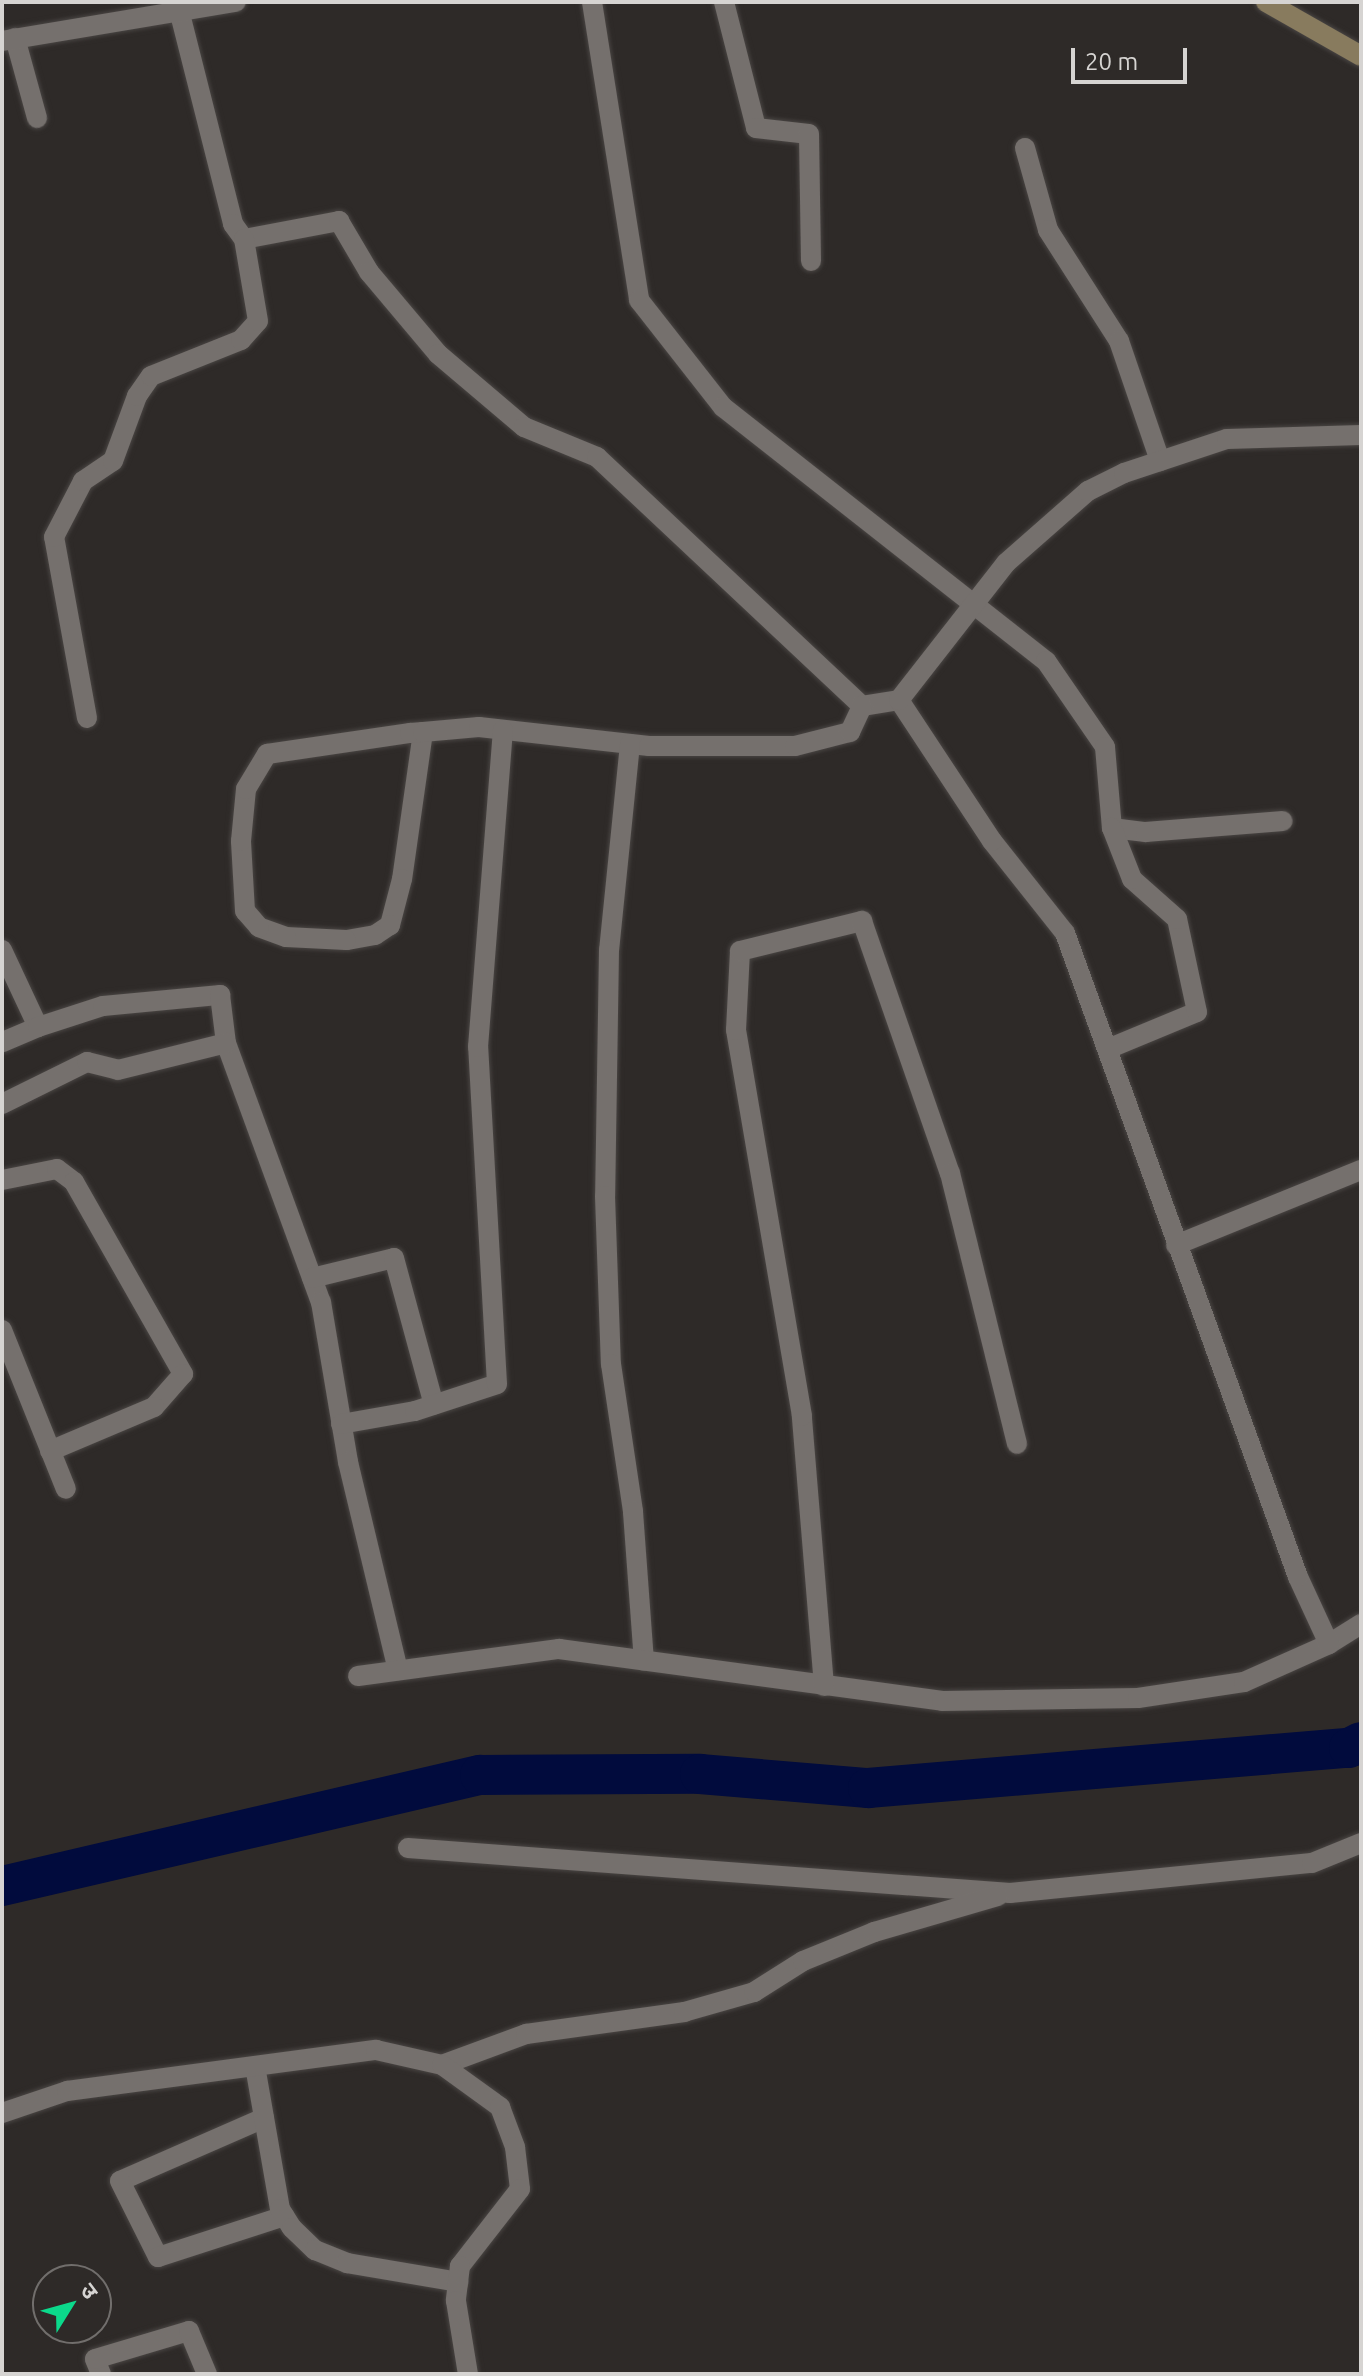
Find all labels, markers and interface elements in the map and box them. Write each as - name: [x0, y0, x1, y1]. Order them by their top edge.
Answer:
- scale bar: [1075, 32, 1191, 82]
- text: 20 m: [1085, 48, 1138, 75]
- north arrow: [32, 2264, 112, 2344]
- text: उ: [76, 2278, 104, 2303]

